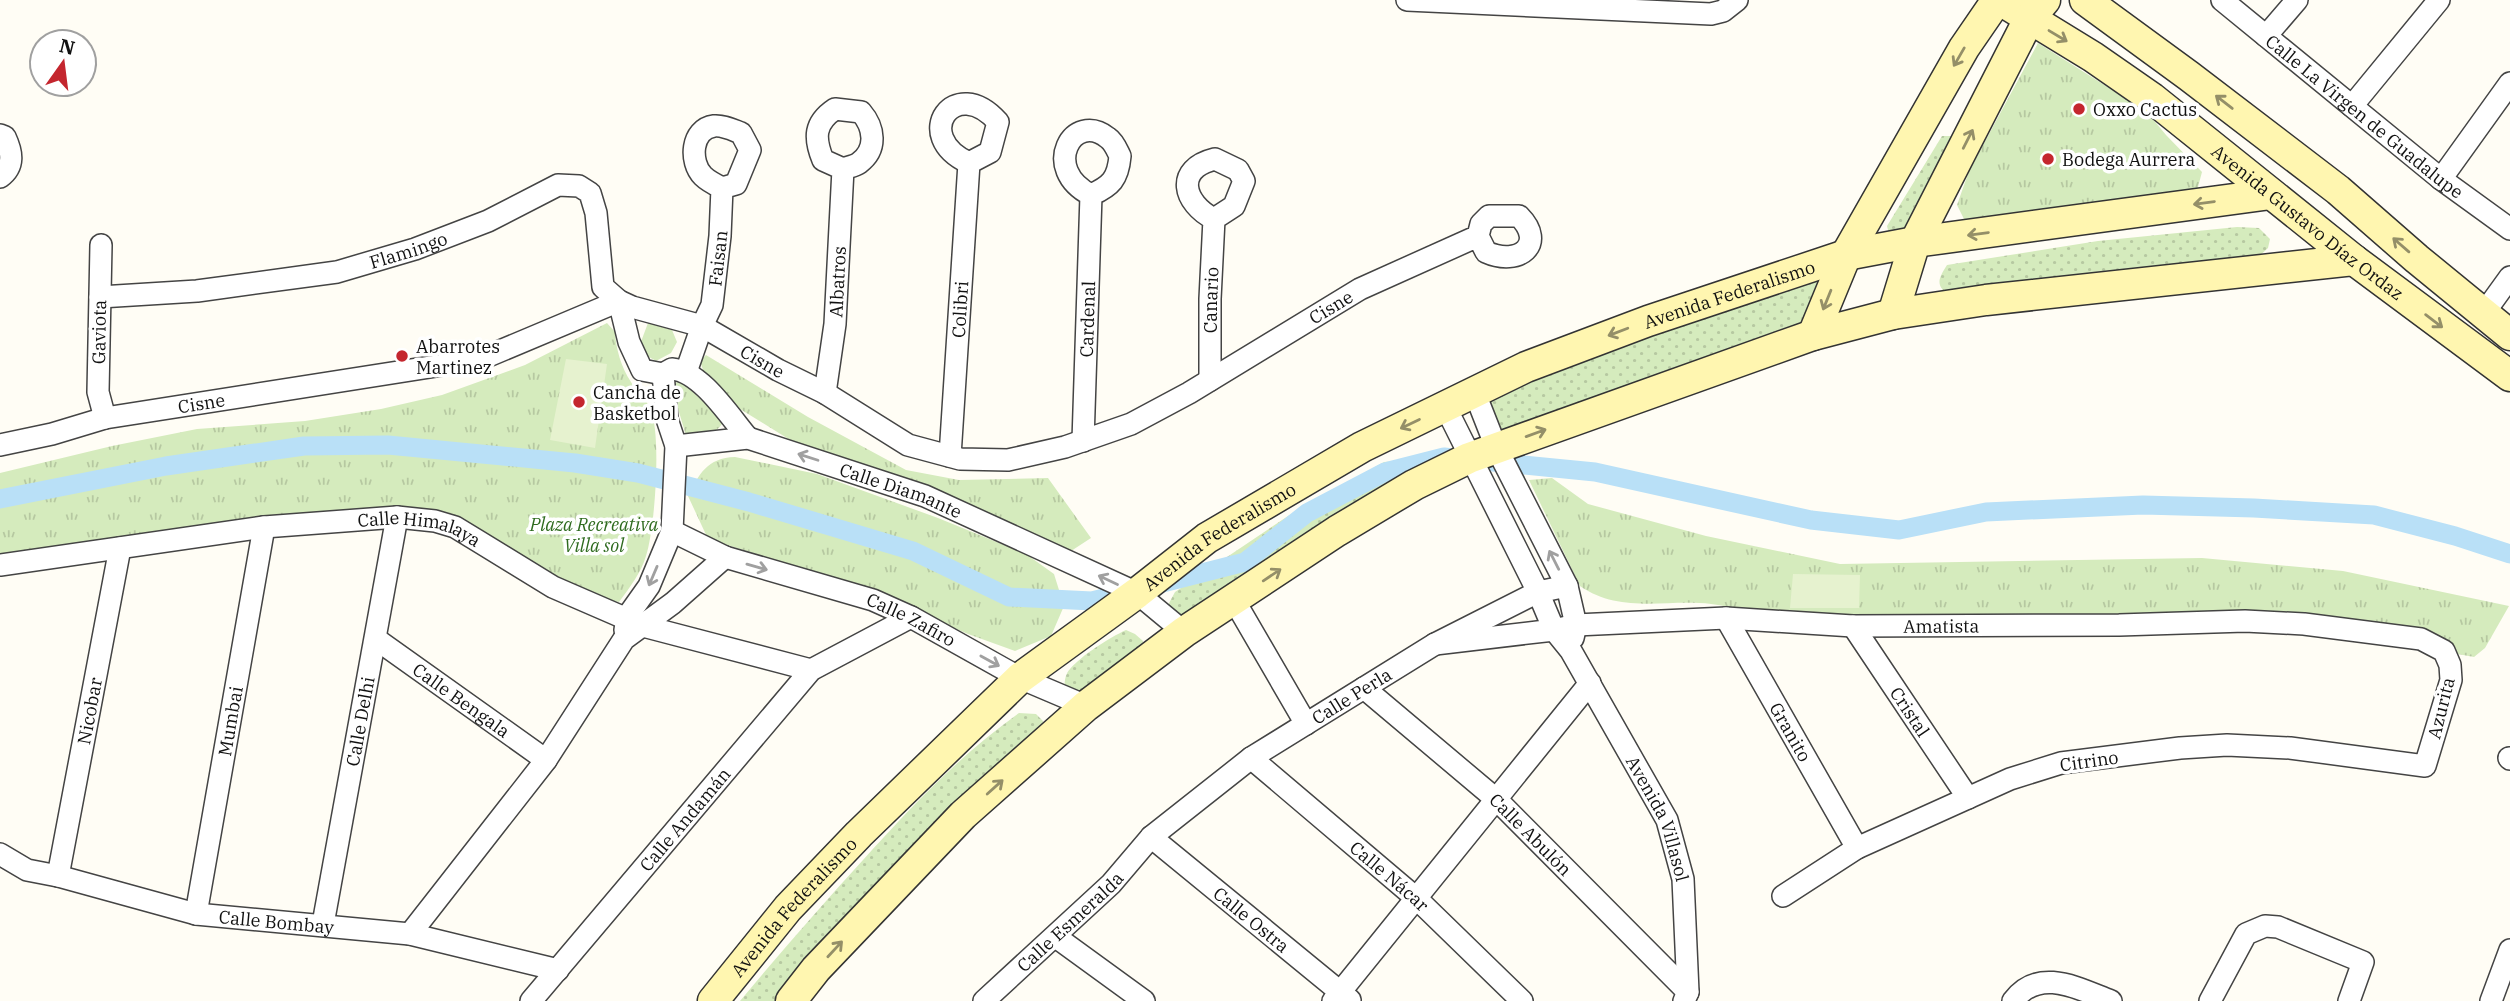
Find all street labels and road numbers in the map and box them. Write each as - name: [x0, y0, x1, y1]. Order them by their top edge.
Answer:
- street label: Calle La Virgen de Guadalupe: [2261, 29, 2468, 203]
- street label: Avenida Gustavo Díaz Ordaz: [2207, 139, 2408, 305]
- street label: Flamingo: [367, 226, 450, 273]
- street label: Faisan: [703, 229, 732, 288]
- street label: Albatros: [824, 245, 851, 318]
- street label: Avenida Federalismo: [1641, 255, 1818, 333]
- street label: Canario: [1198, 266, 1223, 333]
- street label: Colibri: [946, 280, 973, 339]
- street label: Cardenal: [1074, 280, 1100, 358]
- street label: Cisne: [1305, 285, 1357, 329]
- street label: Gaviota: [87, 299, 111, 364]
- street label: Cisne: [736, 339, 788, 383]
- street label: Cisne: [176, 388, 226, 418]
- street label: Calle Diamante: [837, 457, 966, 523]
- street label: Avenida Federalismo: [1138, 477, 1300, 595]
- street label: Calle Himalaya: [357, 505, 485, 552]
- street label: Calle Zafiro: [863, 587, 960, 651]
- street label: Amatista: [1903, 614, 1979, 637]
- street label: Calle Bengala: [408, 657, 515, 742]
- street label: Calle Perla: [1307, 662, 1396, 729]
- street label: Calle Delhi: [340, 674, 379, 768]
- street label: Azurita: [2422, 675, 2460, 741]
- street label: Nicobar: [72, 676, 107, 746]
- street label: Cristal: [1885, 682, 1935, 741]
- street label: Mumbai: [212, 684, 247, 758]
- street label: Granito: [1765, 698, 1817, 766]
- street label: Citrino: [2058, 746, 2120, 776]
- street label: Avenida Villasol: [1621, 751, 1695, 884]
- street label: Calle Andamán: [634, 763, 735, 876]
- street label: Calle Abulón: [1485, 788, 1577, 880]
- street label: Avenida Federalismo: [726, 832, 861, 981]
- street label: Calle Nácar: [1345, 836, 1434, 916]
- street label: Calle Esmeralda: [1012, 867, 1128, 977]
- street label: Calle Ostra: [1209, 881, 1294, 957]
- street label: Calle Bombay: [218, 905, 336, 938]

